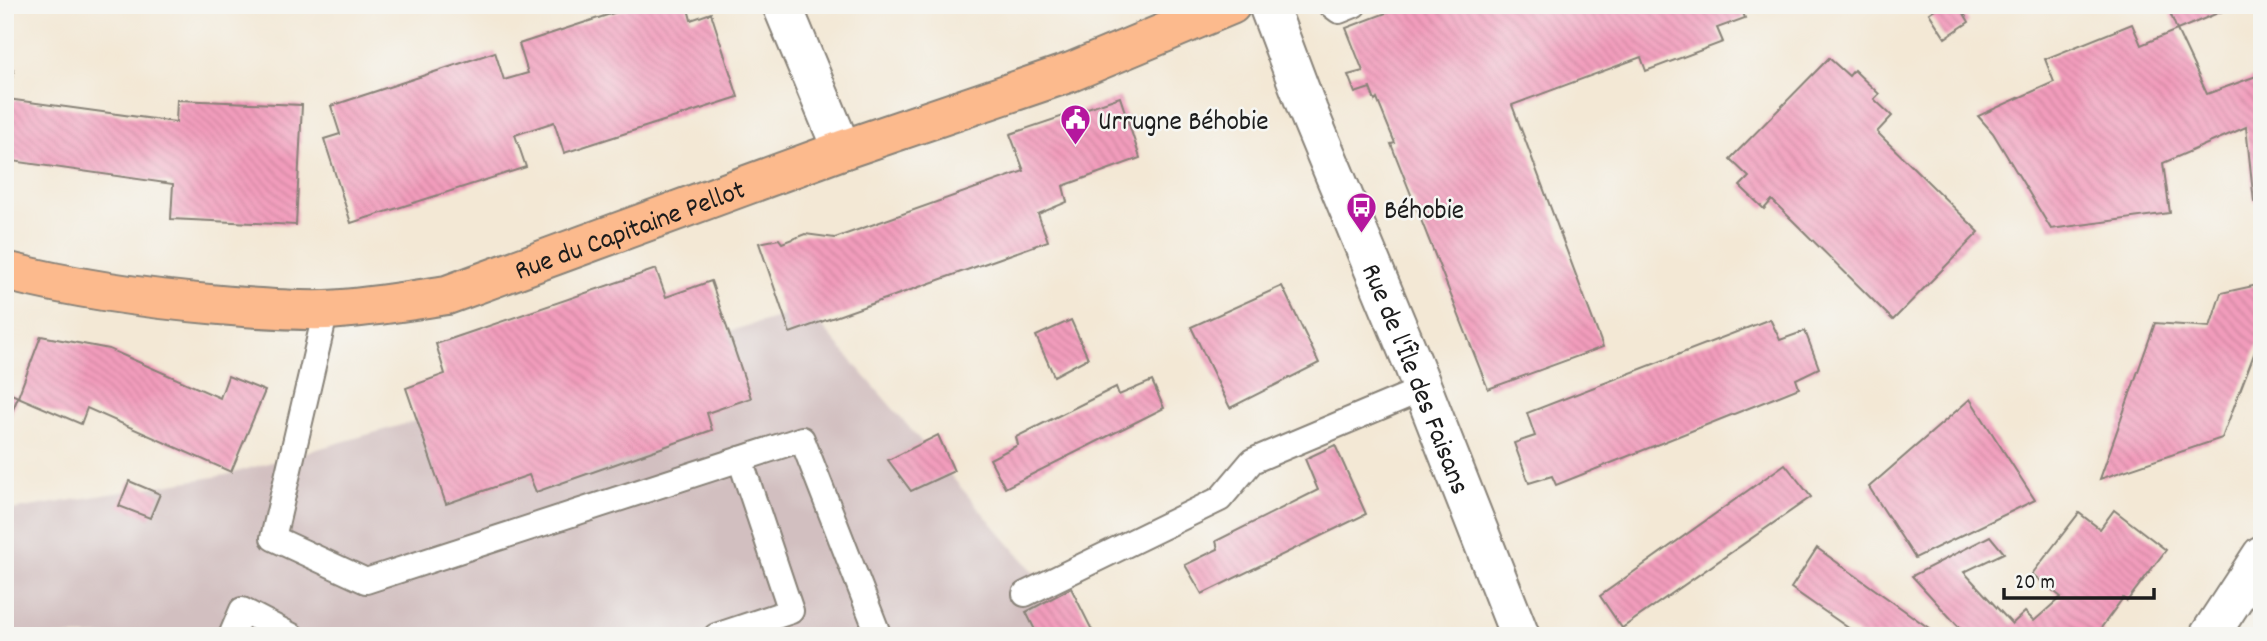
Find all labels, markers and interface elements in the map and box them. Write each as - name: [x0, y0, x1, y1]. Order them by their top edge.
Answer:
- public building icon: Urrugne Béhobie: [1058, 102, 1092, 146]
- place label: Urrugne Béhobie: [1098, 104, 1268, 144]
- street label: Rue du Capitaine Pellot: [510, 172, 752, 293]
- bus stop icon: Béhobie: [1344, 191, 1378, 235]
- place label: Béhobie: [1384, 193, 1464, 233]
- street label: Rue de l'Île des Faisans: [1348, 258, 1477, 501]
- scale bar: [2004, 557, 2155, 601]
- text: 20 m: [2015, 569, 2055, 599]

